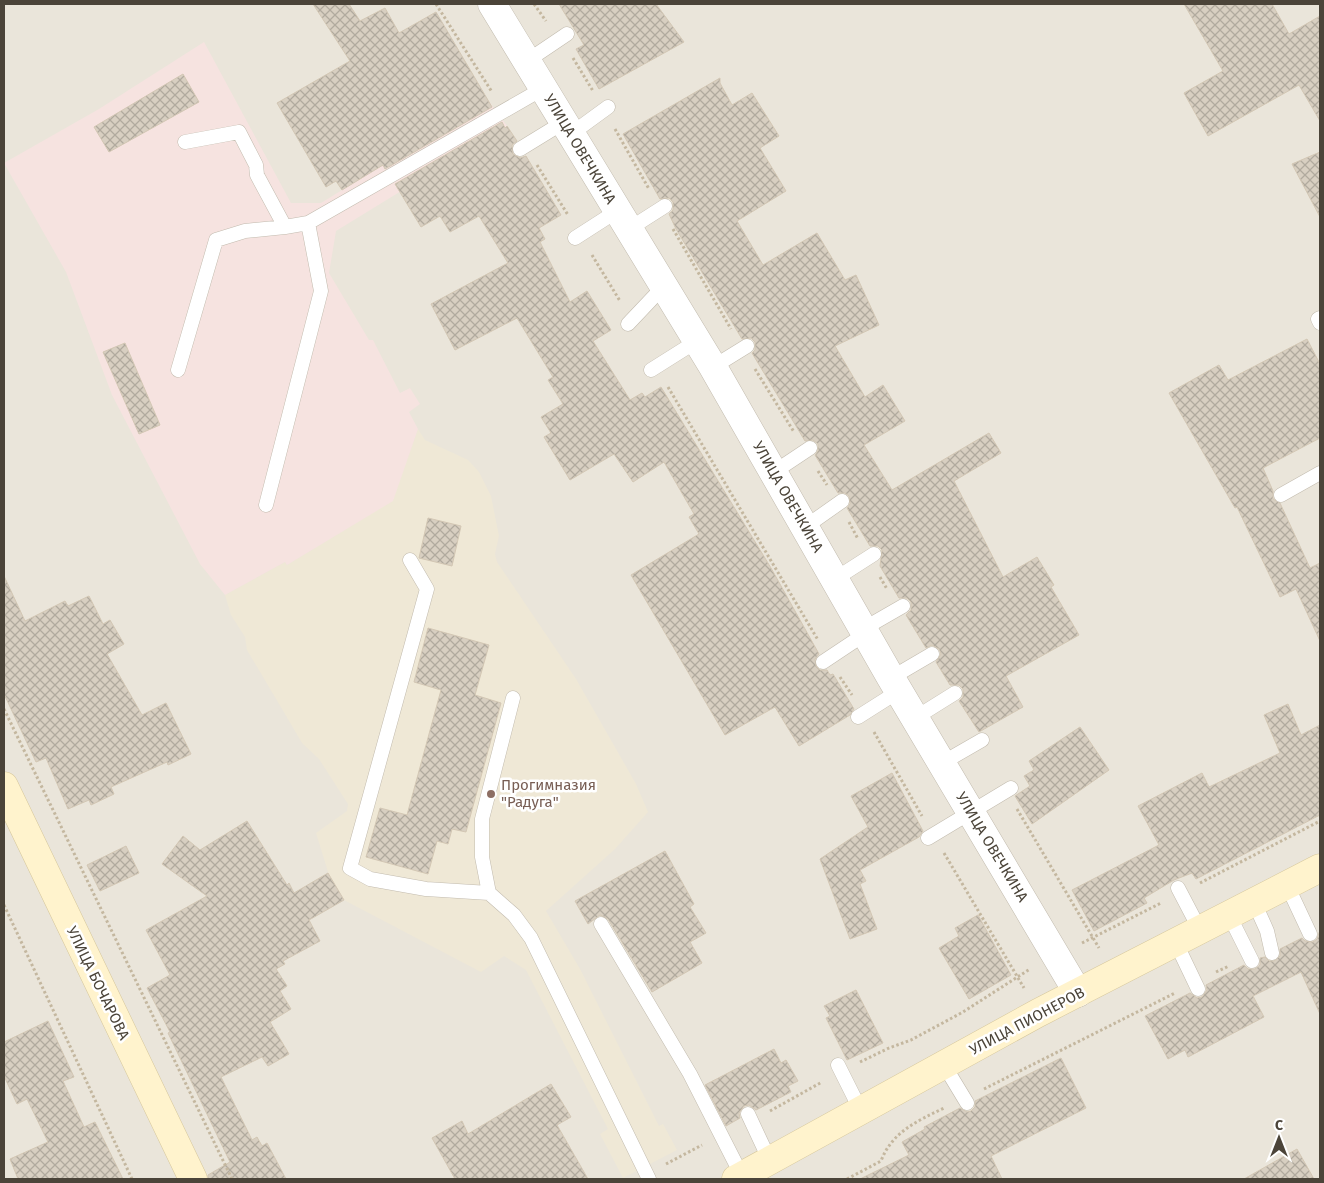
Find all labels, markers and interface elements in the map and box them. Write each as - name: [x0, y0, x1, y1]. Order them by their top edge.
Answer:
- street label: УЛИЦА ОВЕЧКИНА: [540, 91, 620, 208]
- street label: УЛИЦА ОВЕЧКИНА: [749, 438, 827, 556]
- place label: Прогимназия "Радуга": [501, 776, 596, 811]
- marker: Прогимназия "Радуга": [485, 788, 497, 800]
- street label: УЛИЦА ОВЕЧКИНА: [952, 789, 1032, 906]
- street label: УЛИЦА БОЧАРОВА: [63, 923, 133, 1043]
- street label: УЛИЦА ПИОНЕРОВ: [966, 983, 1088, 1059]
- north arrow: [1254, 1113, 1304, 1163]
- text: С: [1275, 1117, 1283, 1134]

